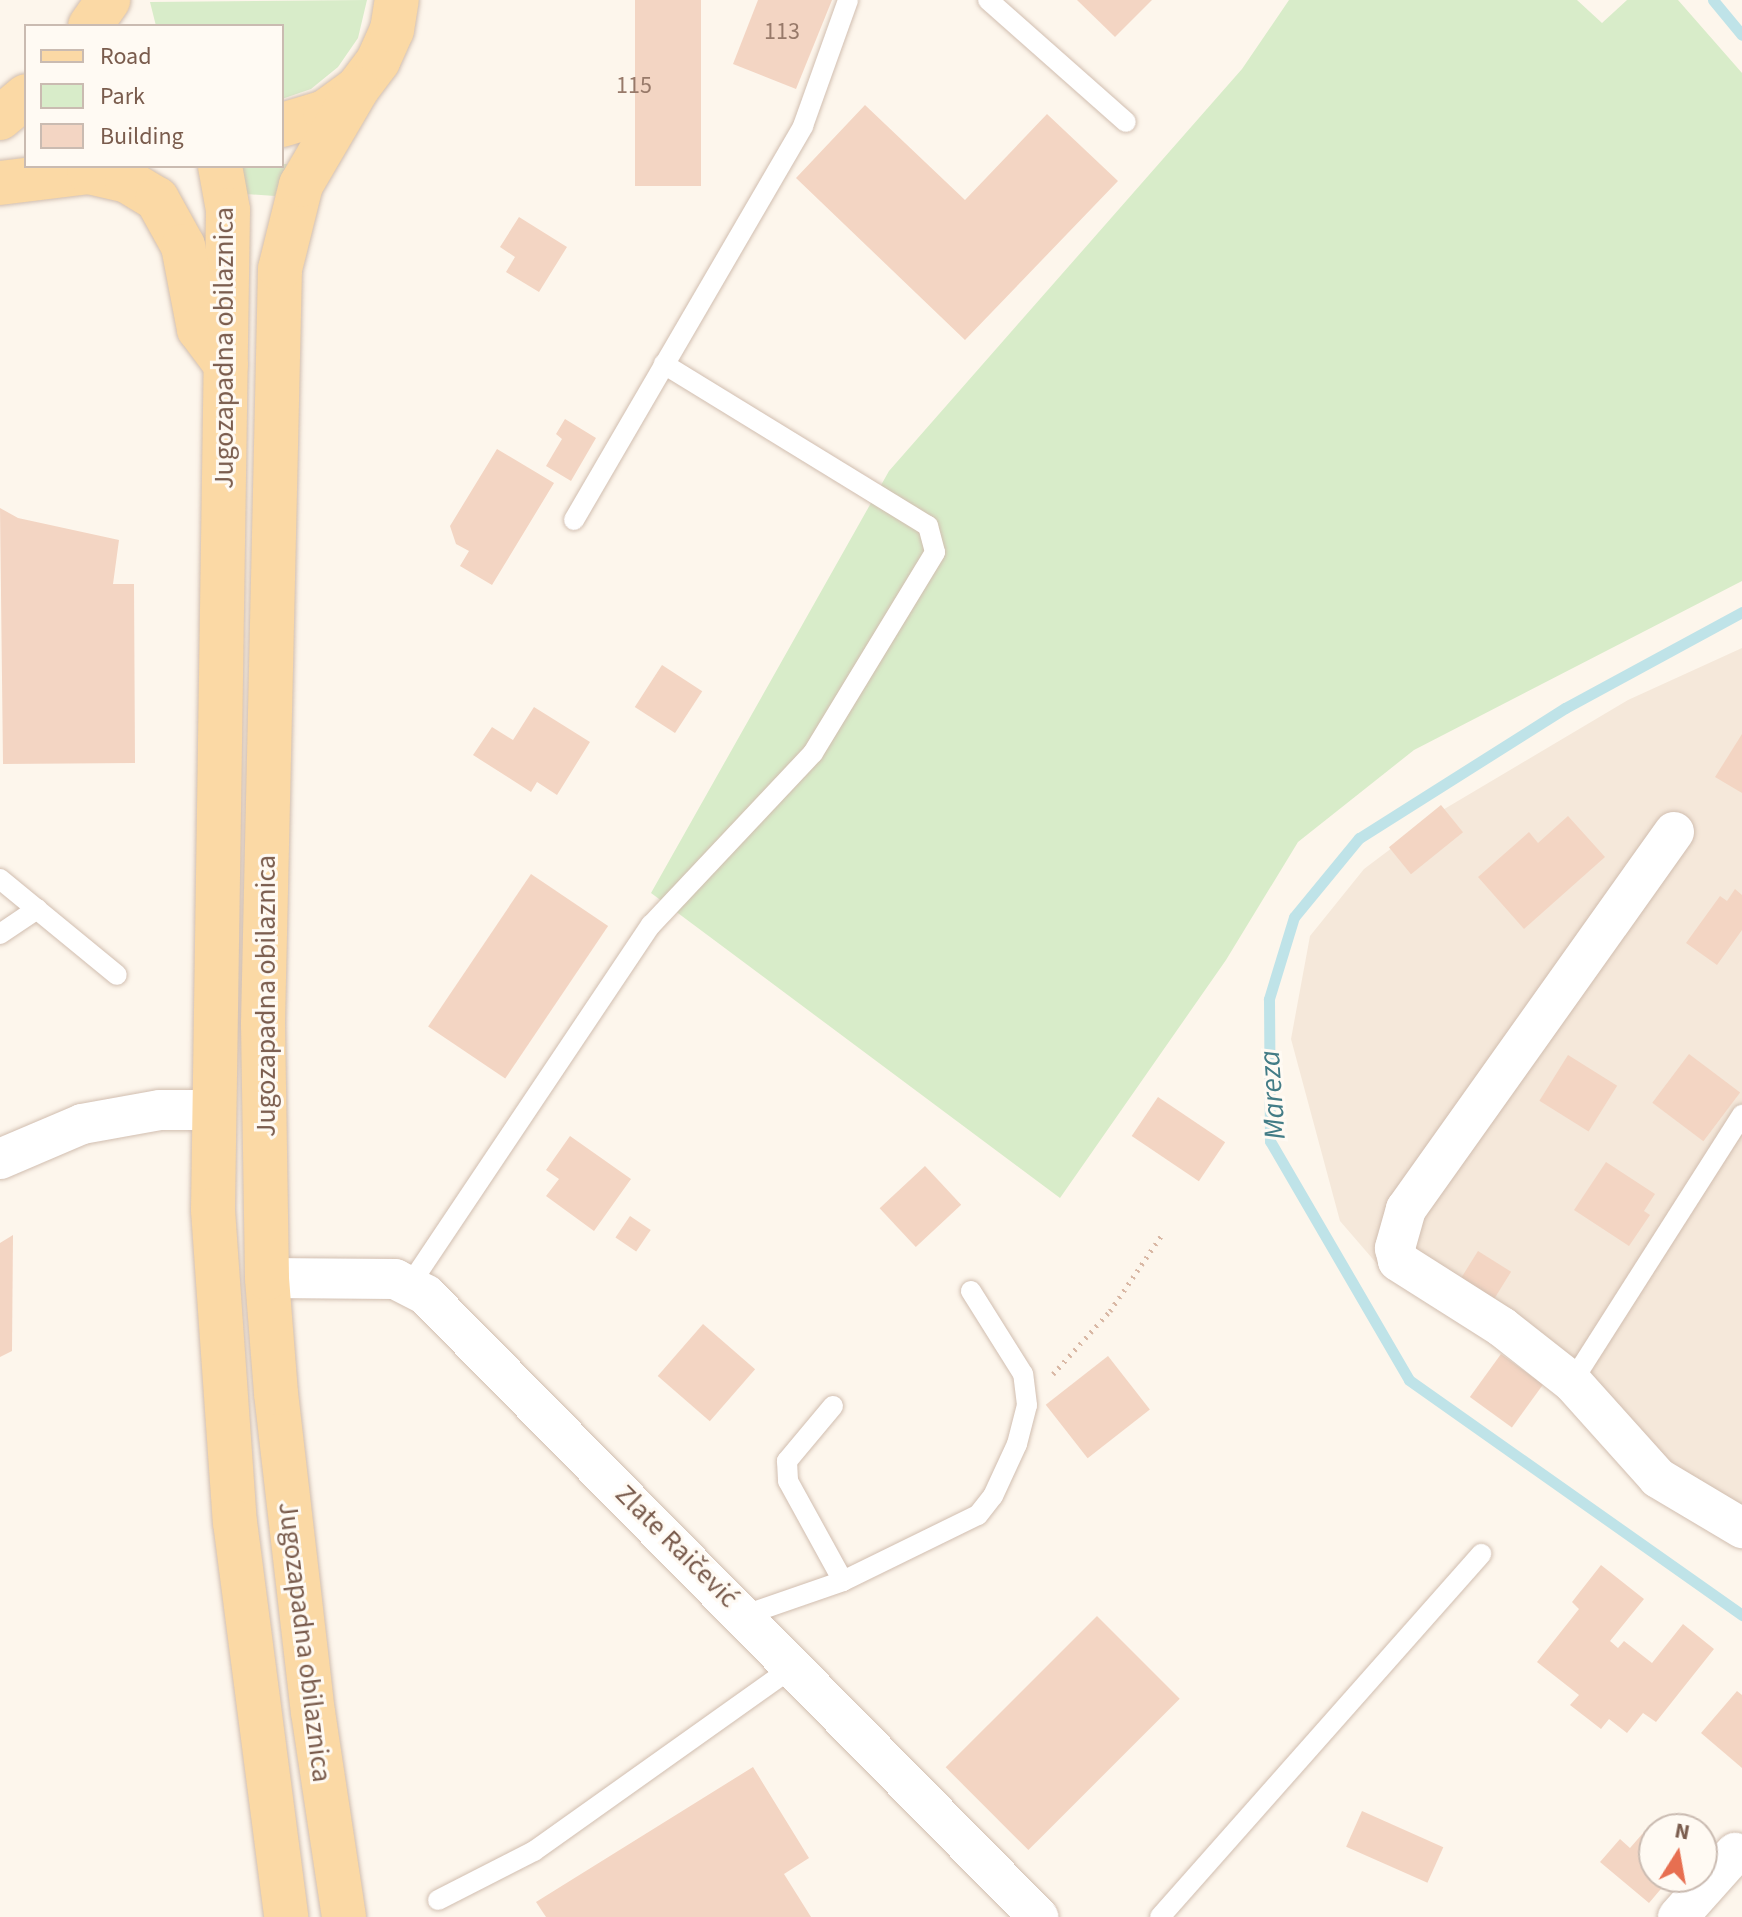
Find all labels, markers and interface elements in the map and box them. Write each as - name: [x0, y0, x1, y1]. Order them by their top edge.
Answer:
- house number: 113: [764, 18, 800, 46]
- legend: [24, 24, 284, 168]
- text: Road: [100, 39, 152, 74]
- house number: 115: [616, 72, 652, 100]
- text: Park: [100, 79, 145, 114]
- text: Building: [100, 119, 184, 154]
- street label: Jugozapadna obilaznica: [207, 207, 241, 489]
- street label: Jugozapadna obilaznica: [249, 855, 283, 1137]
- water label: Mareza: [1252, 1049, 1294, 1141]
- street label: Zlate Raičević: [608, 1477, 746, 1615]
- street label: Jugozapadna obilaznica: [271, 1500, 339, 1784]
- north arrow: [1638, 1813, 1718, 1893]
- text: N: [1672, 1814, 1692, 1849]

